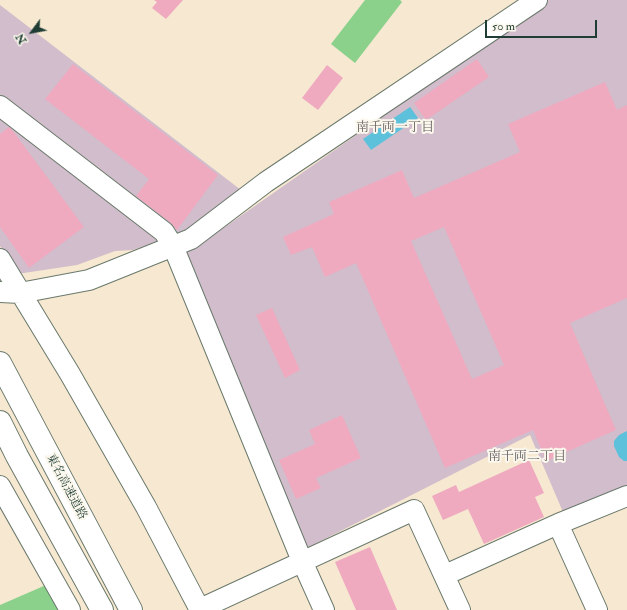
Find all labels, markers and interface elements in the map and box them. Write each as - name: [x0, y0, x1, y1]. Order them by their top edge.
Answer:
- north arrow: [12, 12, 52, 52]
- scale bar: [487, 12, 599, 38]
- text: 50 m: [492, 19, 515, 34]
- text: N: [13, 31, 30, 46]
- district label: 南千両一丁目: [356, 120, 434, 136]
- district label: 南千両二丁目: [488, 449, 566, 465]
- street label: 東名高速道路: [43, 452, 89, 522]

